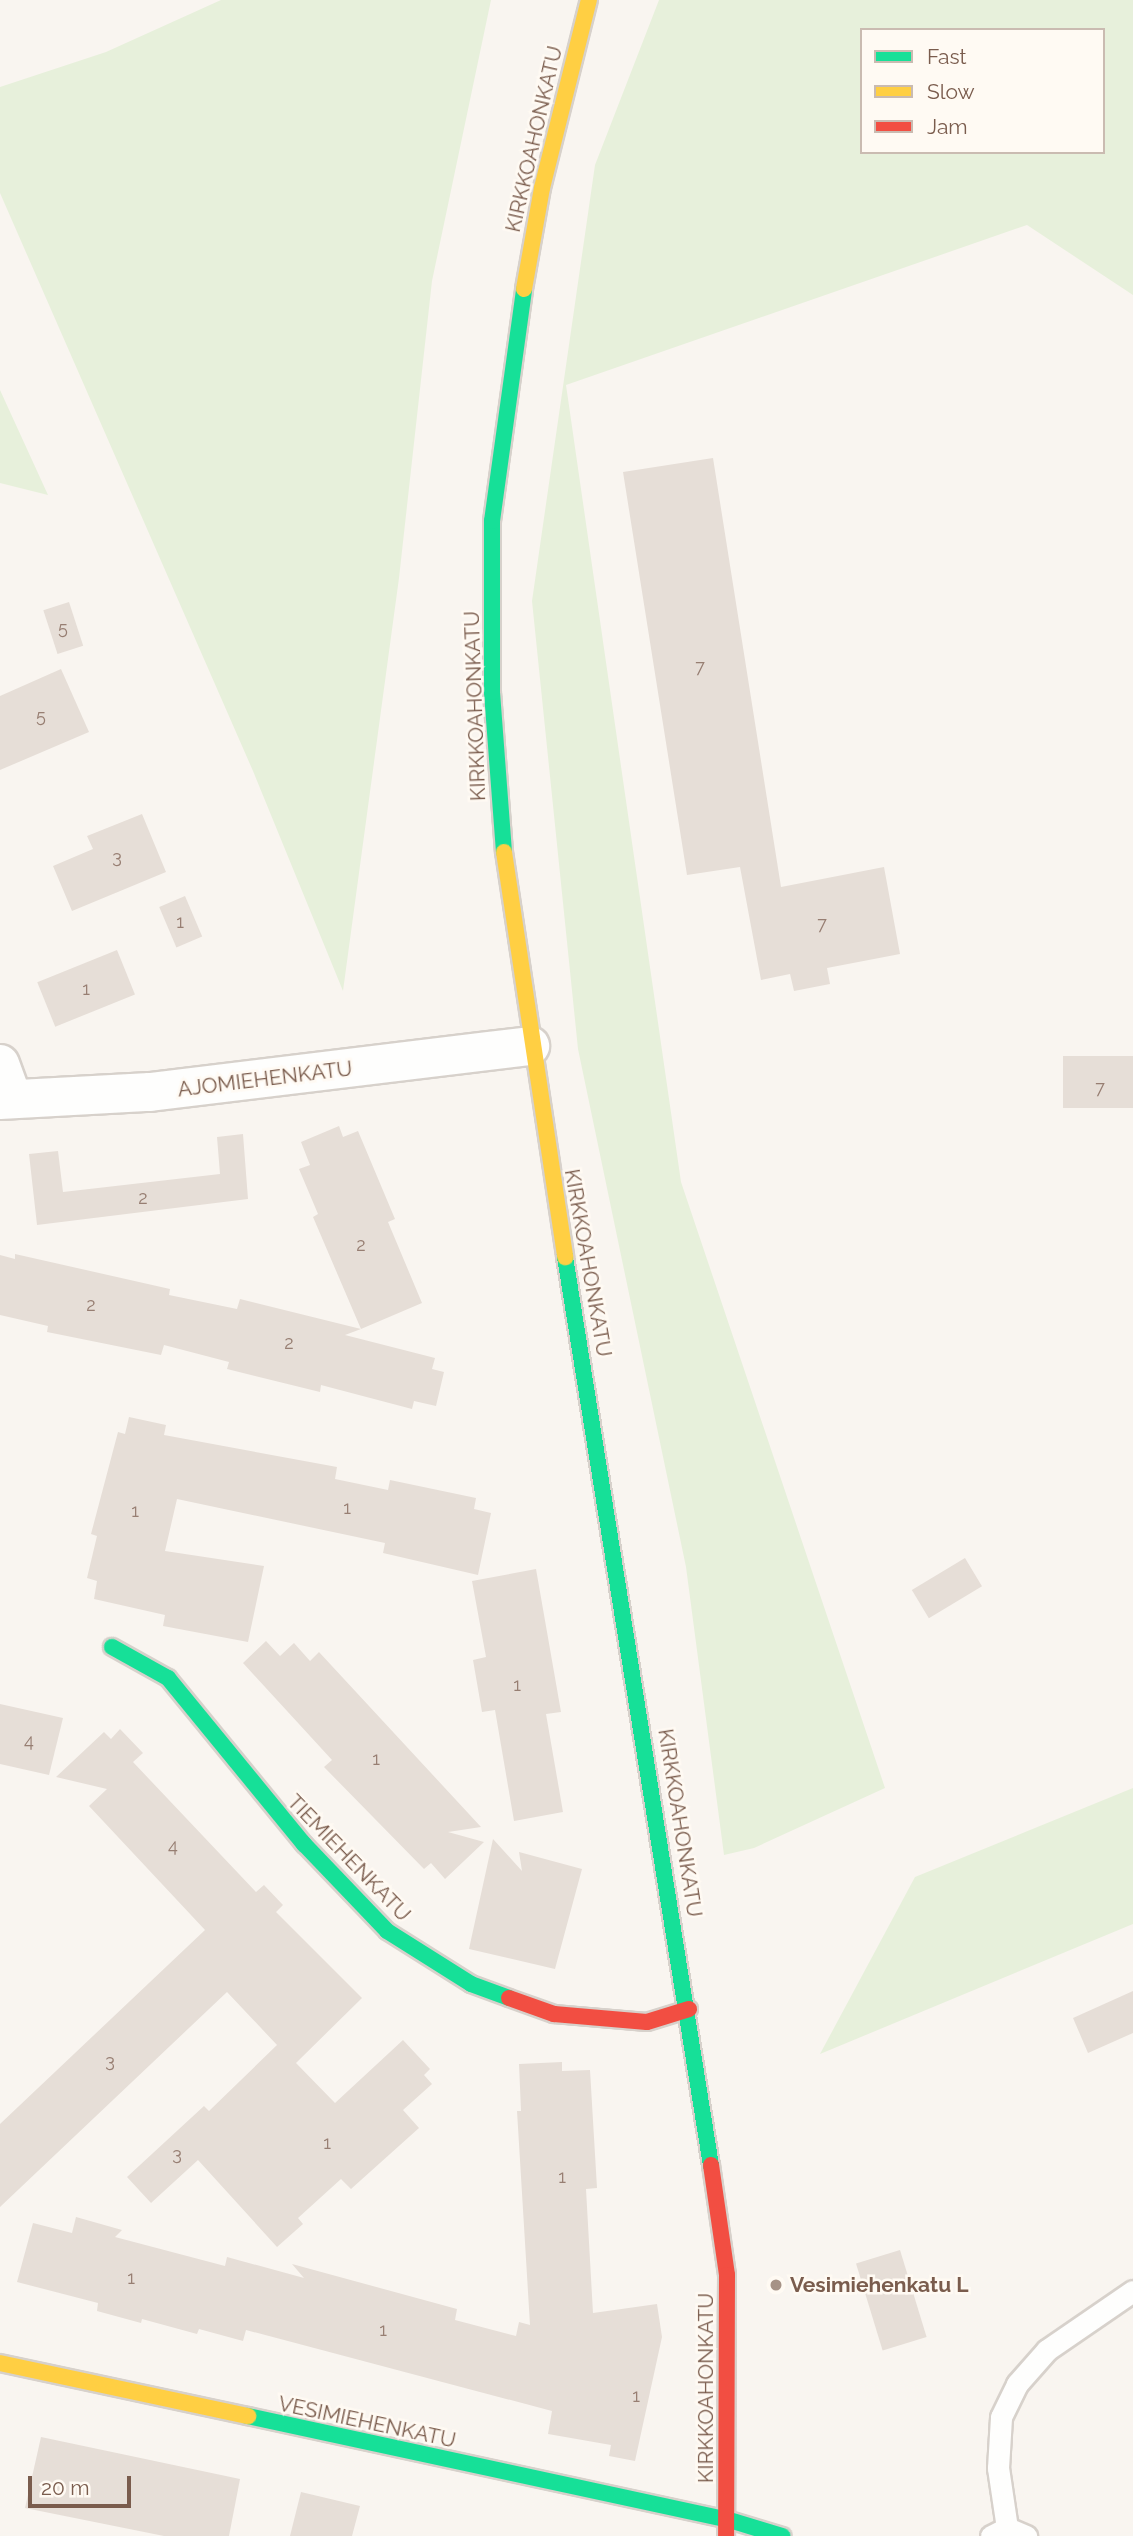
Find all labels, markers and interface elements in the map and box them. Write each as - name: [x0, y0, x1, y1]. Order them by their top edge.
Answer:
- legend: [860, 28, 1105, 154]
- street label: KIRKKOAHONKATU: [500, 43, 568, 235]
- text: Fast: [927, 44, 967, 69]
- text: Slow: [927, 79, 975, 104]
- text: Jam: [927, 114, 968, 139]
- street label: KIRKKOAHONKATU: [459, 610, 491, 802]
- house number: 5: [58, 617, 68, 639]
- house number: 7: [695, 656, 705, 678]
- house number: 5: [36, 705, 46, 727]
- house number: 3: [112, 846, 122, 868]
- house number: 1: [176, 911, 184, 933]
- house number: 7: [817, 913, 827, 935]
- house number: 1: [82, 978, 90, 1000]
- street label: AJOMIEHENKATU: [176, 1056, 354, 1102]
- house number: 7: [1095, 1077, 1105, 1099]
- street label: KIRKKOAHONKATU: [559, 1167, 617, 1359]
- house number: 2: [138, 1187, 148, 1209]
- house number: 2: [356, 1234, 366, 1256]
- house number: 2: [86, 1294, 96, 1316]
- house number: 2: [284, 1332, 294, 1354]
- house number: 1: [343, 1497, 351, 1519]
- house number: 1: [131, 1500, 139, 1522]
- house number: 1: [513, 1674, 521, 1696]
- street label: KIRKKOAHONKATU: [653, 1727, 707, 1919]
- house number: 4: [24, 1730, 34, 1752]
- house number: 1: [372, 1748, 380, 1770]
- street label: TIEMIEHENKATU: [282, 1789, 416, 1927]
- house number: 4: [168, 1835, 178, 1857]
- house number: 3: [105, 2050, 115, 2072]
- house number: 1: [323, 2132, 331, 2154]
- house number: 3: [172, 2143, 182, 2165]
- house number: 1: [558, 2166, 566, 2188]
- house number: 1: [127, 2267, 135, 2289]
- place label: Vesimiehenkatu L: [790, 2272, 968, 2298]
- marker: Vesimiehenkatu L: [768, 2277, 784, 2293]
- street label: KIRKKOAHONKATU: [693, 2293, 719, 2483]
- house number: 1: [379, 2319, 387, 2341]
- house number: 1: [632, 2385, 640, 2407]
- street label: VESIMIEHENKATU: [276, 2391, 458, 2453]
- scale bar: [32, 2462, 135, 2506]
- text: 20 m: [41, 2475, 89, 2500]

